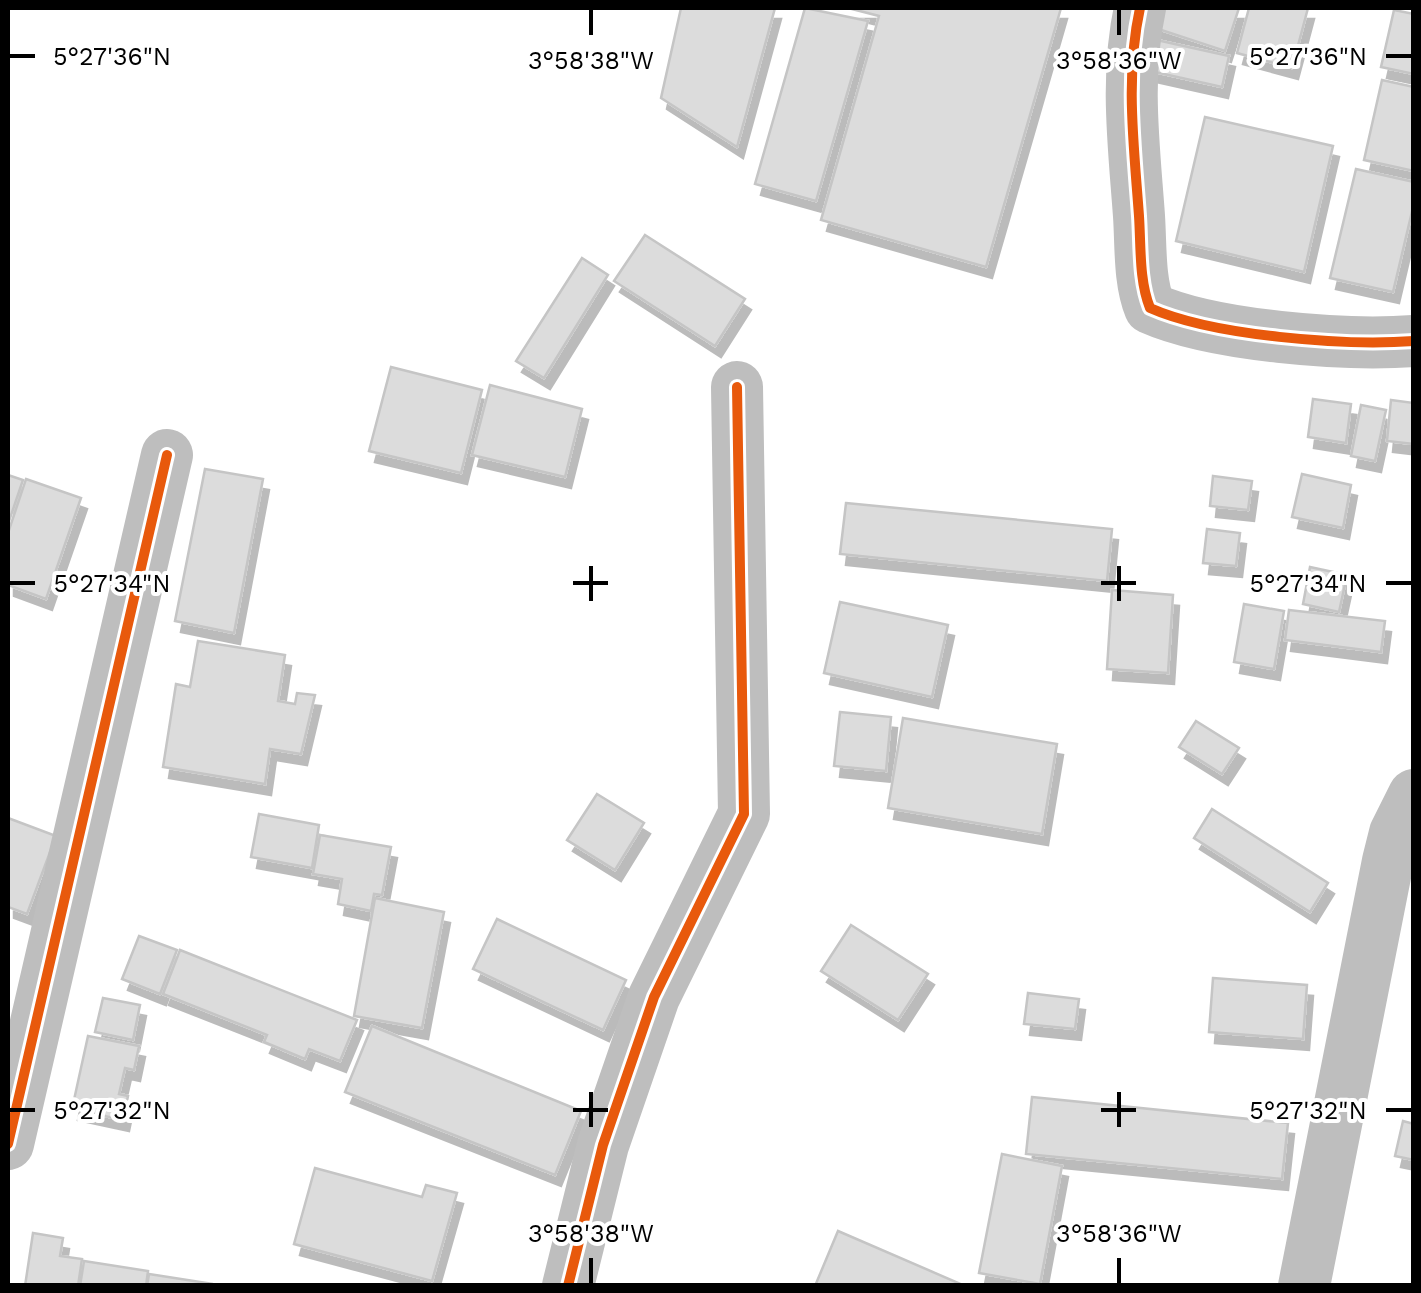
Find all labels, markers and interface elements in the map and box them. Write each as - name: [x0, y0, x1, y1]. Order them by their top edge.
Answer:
- text: 5°27'36"N: [53, 42, 171, 71]
- text: 5°27'36"N: [1249, 42, 1367, 71]
- text: 3°58'38"W: [528, 46, 654, 75]
- text: 3°58'36"W: [1056, 46, 1182, 75]
- text: 5°27'34"N: [53, 569, 171, 598]
- text: 5°27'34"N: [1249, 569, 1367, 598]
- text: 5°27'32"N: [53, 1096, 171, 1125]
- text: 5°27'32"N: [1249, 1096, 1367, 1125]
- text: 3°58'38"W: [528, 1219, 654, 1248]
- text: 3°58'36"W: [1056, 1219, 1182, 1248]

